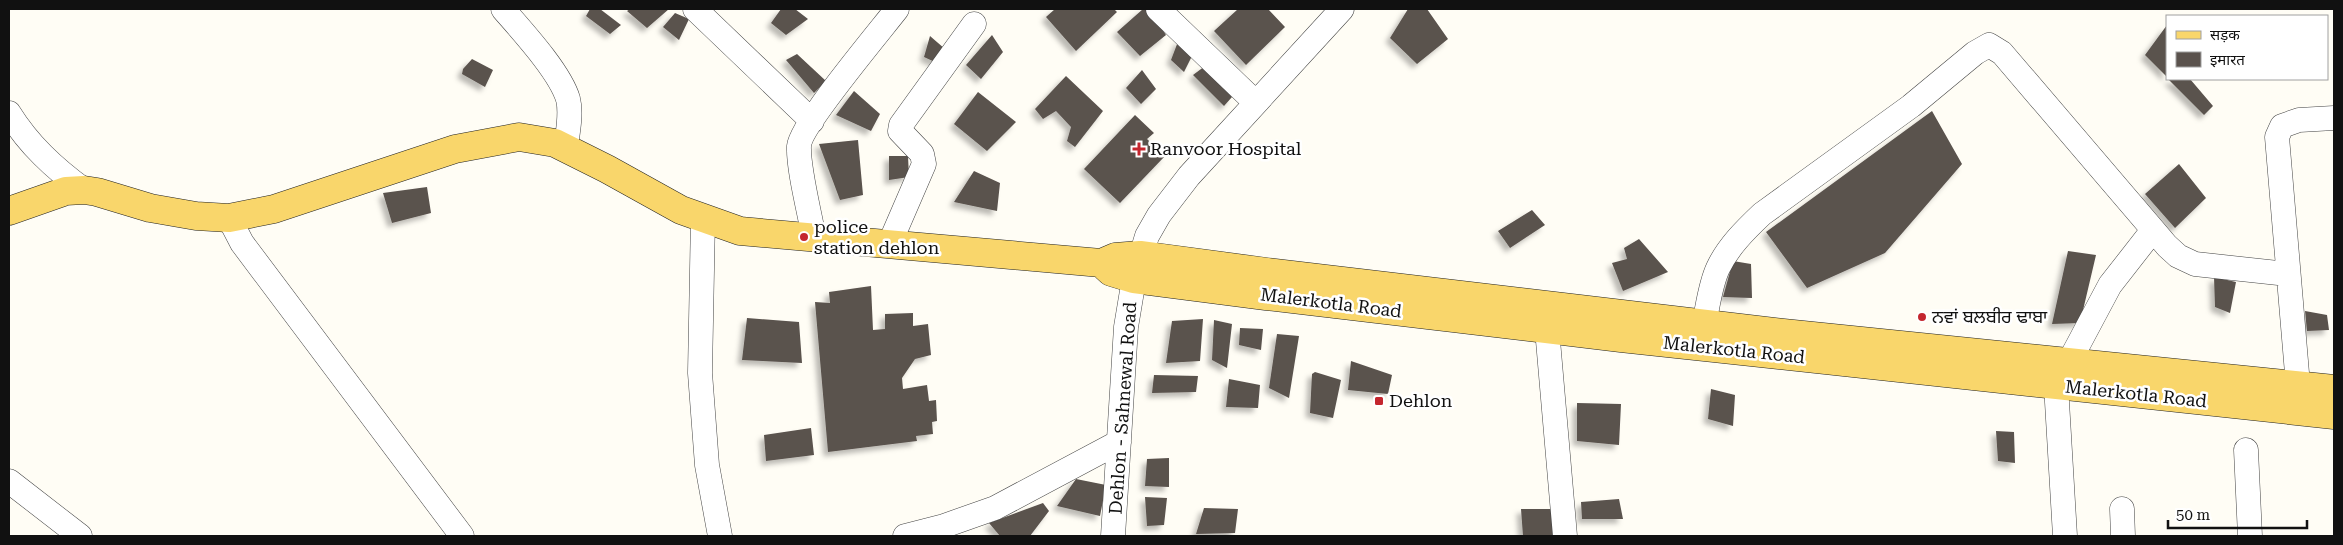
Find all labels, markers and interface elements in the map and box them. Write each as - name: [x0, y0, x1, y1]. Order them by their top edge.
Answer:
- legend: [2166, 15, 2328, 80]
- text: सड़क: [2210, 26, 2240, 44]
- text: इमारत: [2210, 51, 2245, 69]
- place label: Ranvoor Hospital: [1150, 138, 1302, 159]
- marker: Ranvoor Hospital: [1132, 142, 1146, 156]
- place label: police station dehlon: [814, 216, 940, 258]
- marker: police station dehlon: [798, 231, 810, 243]
- street label: Malerkotla Road: [1259, 283, 1403, 322]
- street label: Dehlon - Sahnewal Road: [1105, 301, 1140, 515]
- place label: ਨਵਾਂ ਬਲਬੀਰ ਢਾਬਾ: [1931, 306, 2048, 327]
- marker: ਨਵਾਂ ਬਲਬੀਰ ਢਾਬਾ: [1916, 311, 1928, 323]
- street label: Malerkotla Road: [1662, 332, 1806, 367]
- street label: Malerkotla Road: [2064, 376, 2208, 411]
- place label: Dehlon: [1389, 390, 1453, 411]
- marker: Dehlon: [1373, 395, 1385, 407]
- scale bar: [2168, 498, 2307, 530]
- text: 50 m: [2176, 506, 2211, 524]

